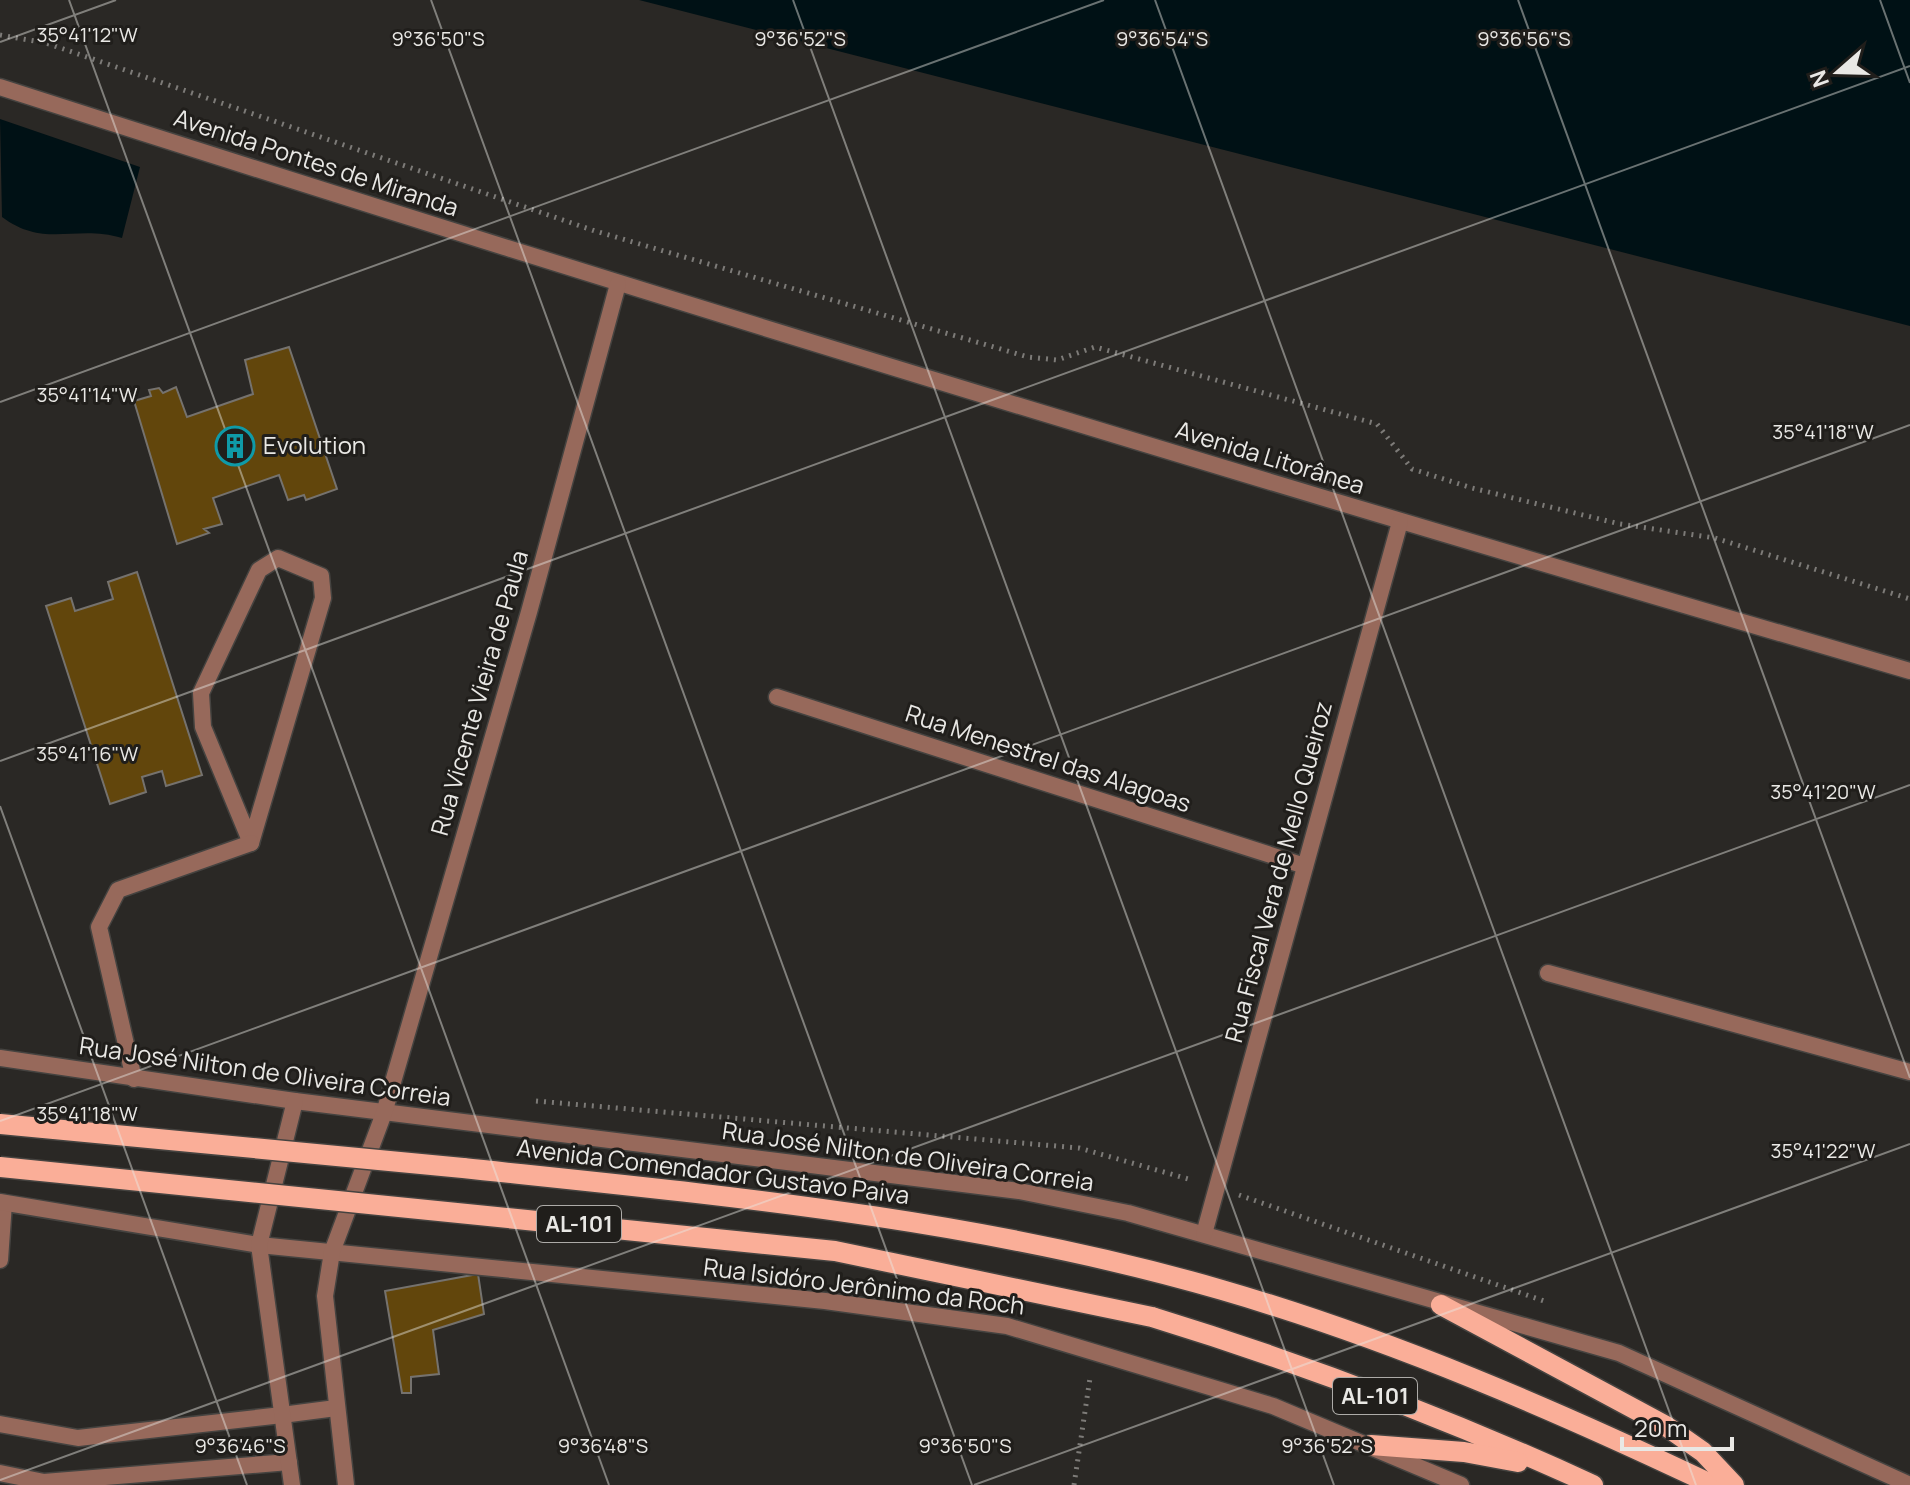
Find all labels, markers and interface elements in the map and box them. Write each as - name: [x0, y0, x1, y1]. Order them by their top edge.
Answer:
- text: 35°41'12"W: [36, 21, 138, 48]
- text: 9°36'50"S: [391, 25, 485, 52]
- text: 9°36'52"S: [754, 25, 846, 52]
- text: 9°36'54"S: [1116, 25, 1208, 52]
- text: 9°36'56"S: [1477, 25, 1571, 52]
- north arrow: [1798, 32, 1878, 112]
- text: N: [1802, 66, 1836, 91]
- street label: Avenida Pontes de Miranda: [170, 100, 463, 223]
- text: 35°41'14"W: [36, 381, 138, 408]
- street label: Avenida Litorânea: [1172, 412, 1369, 501]
- text: 35°41'18"W: [1772, 418, 1874, 445]
- building icon: Evolution: [214, 425, 256, 467]
- place label: Evolution: [263, 428, 366, 461]
- street label: Rua Vicente Vieira de Paula: [422, 546, 535, 839]
- street label: Rua Menestrel das Alagoas: [902, 696, 1195, 819]
- street label: Rua Fiscal Vera de Mello Queiroz: [1216, 697, 1339, 1046]
- text: 35°41'16"W: [36, 740, 138, 767]
- text: 35°41'20"W: [1770, 778, 1876, 805]
- street label: Rua José Nilton de Oliveira Correia: [77, 1028, 453, 1113]
- text: 35°41'18"W: [36, 1100, 138, 1127]
- street label: Rua José Nilton de Oliveira Correia: [720, 1113, 1096, 1198]
- street label: Avenida Comendador Gustavo Paiva: [515, 1130, 911, 1211]
- text: 35°41'22"W: [1771, 1137, 1876, 1164]
- road number: AL-101: [537, 1206, 621, 1242]
- street label: Rua Isidóro Jerônimo da Roch: [702, 1249, 1027, 1322]
- road number: AL-101: [1333, 1378, 1417, 1414]
- scale bar: [1622, 1401, 1732, 1451]
- text: 20 m: [1634, 1411, 1687, 1444]
- text: 9°36'46"S: [194, 1432, 286, 1459]
- text: 9°36'48"S: [558, 1432, 648, 1459]
- text: 9°36'50"S: [918, 1432, 1012, 1459]
- text: 9°36'52"S: [1281, 1432, 1373, 1459]

